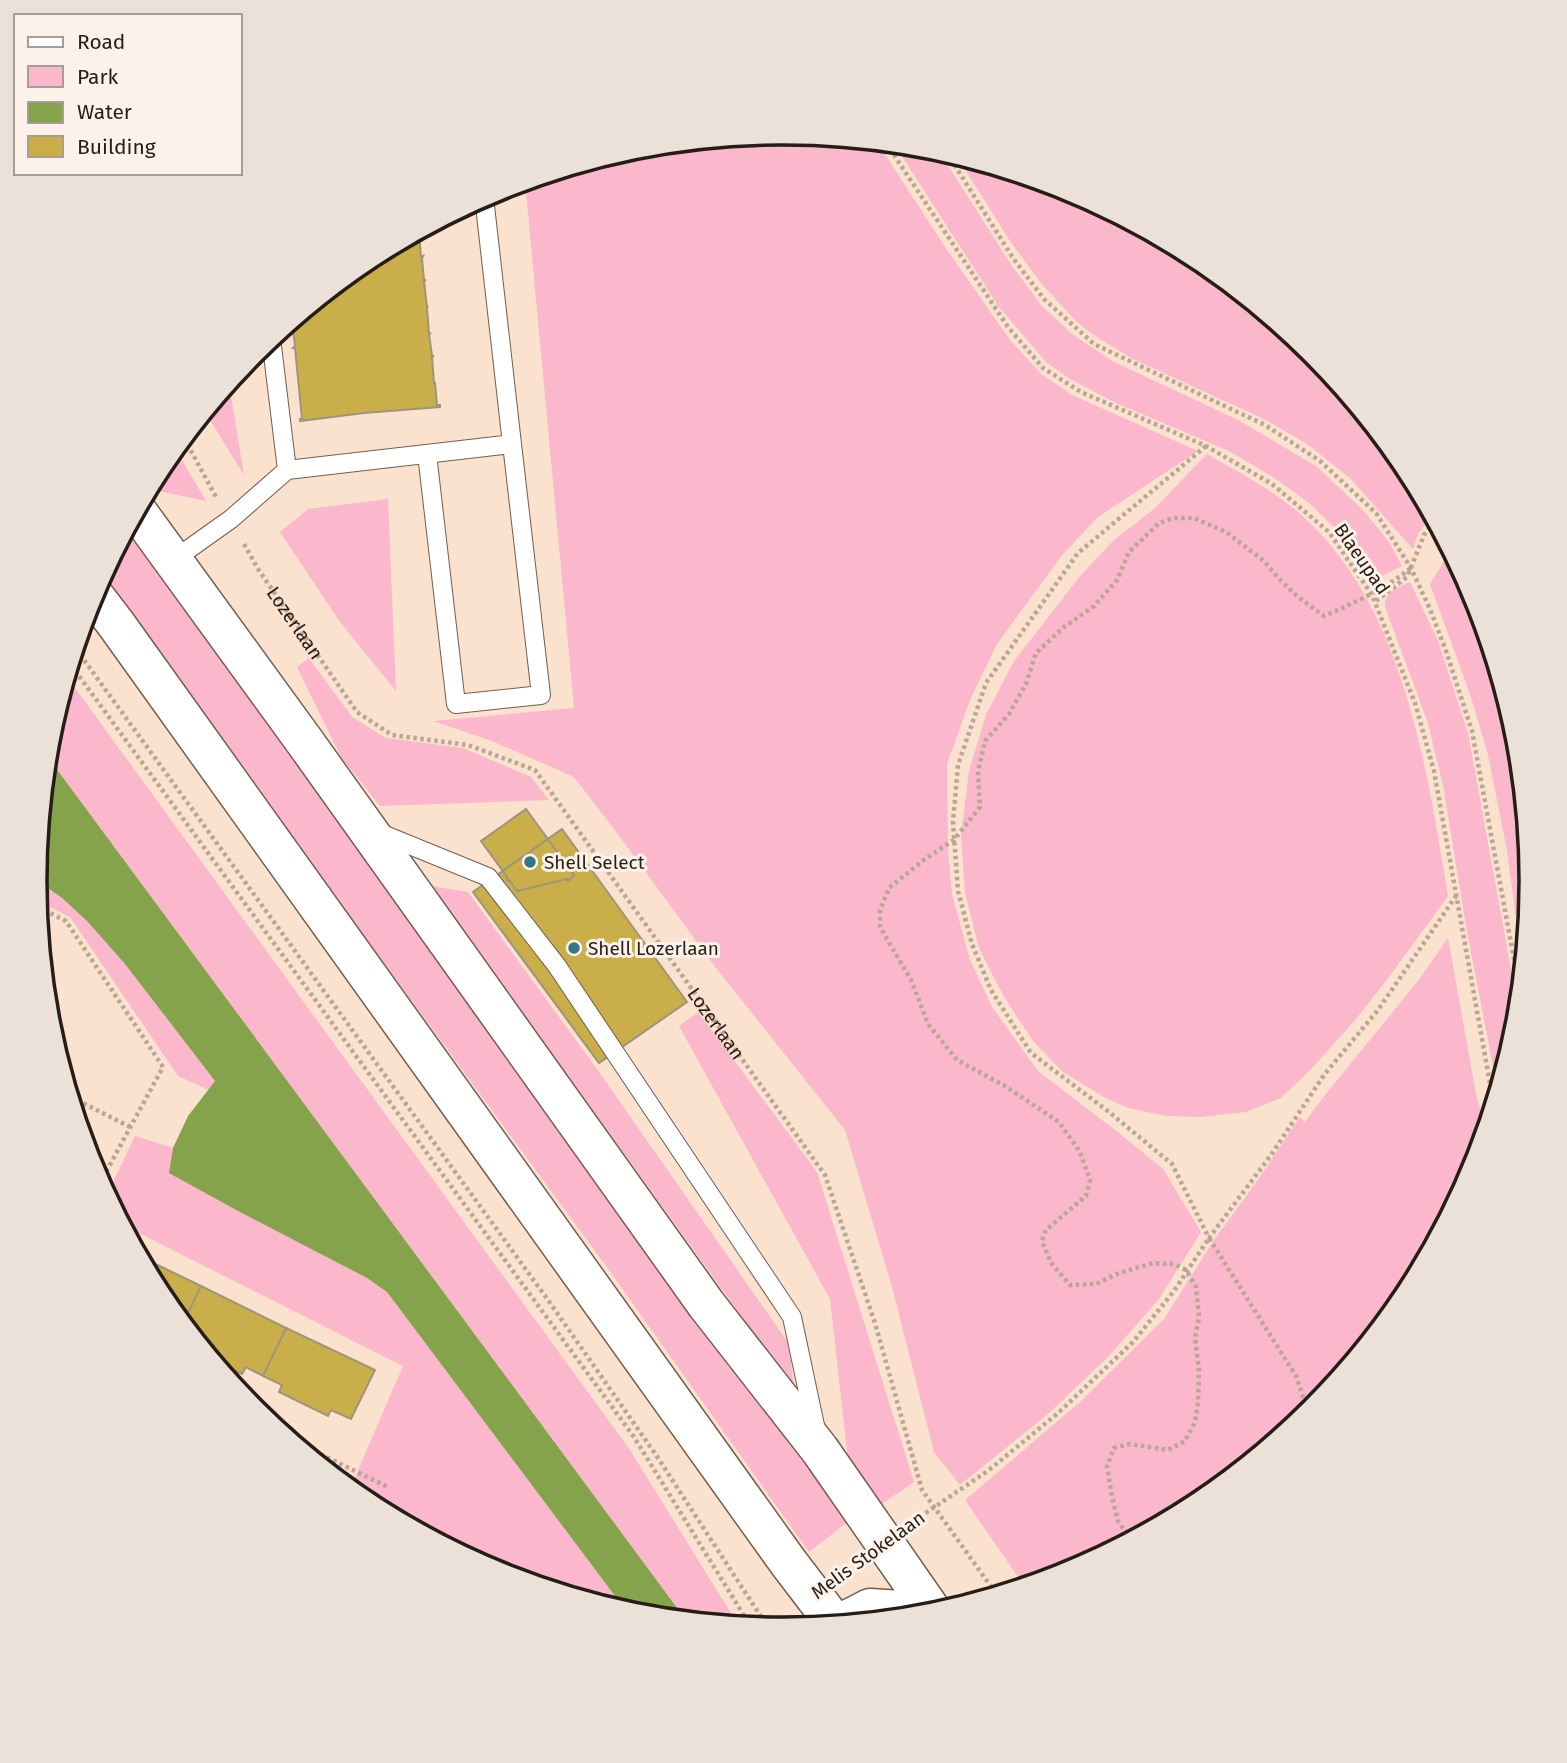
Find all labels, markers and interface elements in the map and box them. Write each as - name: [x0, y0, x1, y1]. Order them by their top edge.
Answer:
- legend: [14, 14, 242, 175]
- text: Road: [77, 29, 125, 55]
- text: Park: [77, 64, 119, 90]
- text: Water: [77, 99, 132, 125]
- text: Building: [77, 134, 156, 160]
- street label: Blaeupad: [1329, 519, 1395, 599]
- street label: Lozerlaan: [262, 582, 328, 663]
- place label: Shell Select: [544, 851, 645, 874]
- marker: Shell Select: [522, 854, 538, 870]
- place label: Shell Lozerlaan: [588, 937, 719, 960]
- marker: Shell Lozerlaan: [566, 940, 582, 956]
- street label: Lozerlaan: [683, 983, 750, 1064]
- street label: Melis Stokelaan: [807, 1506, 929, 1604]

